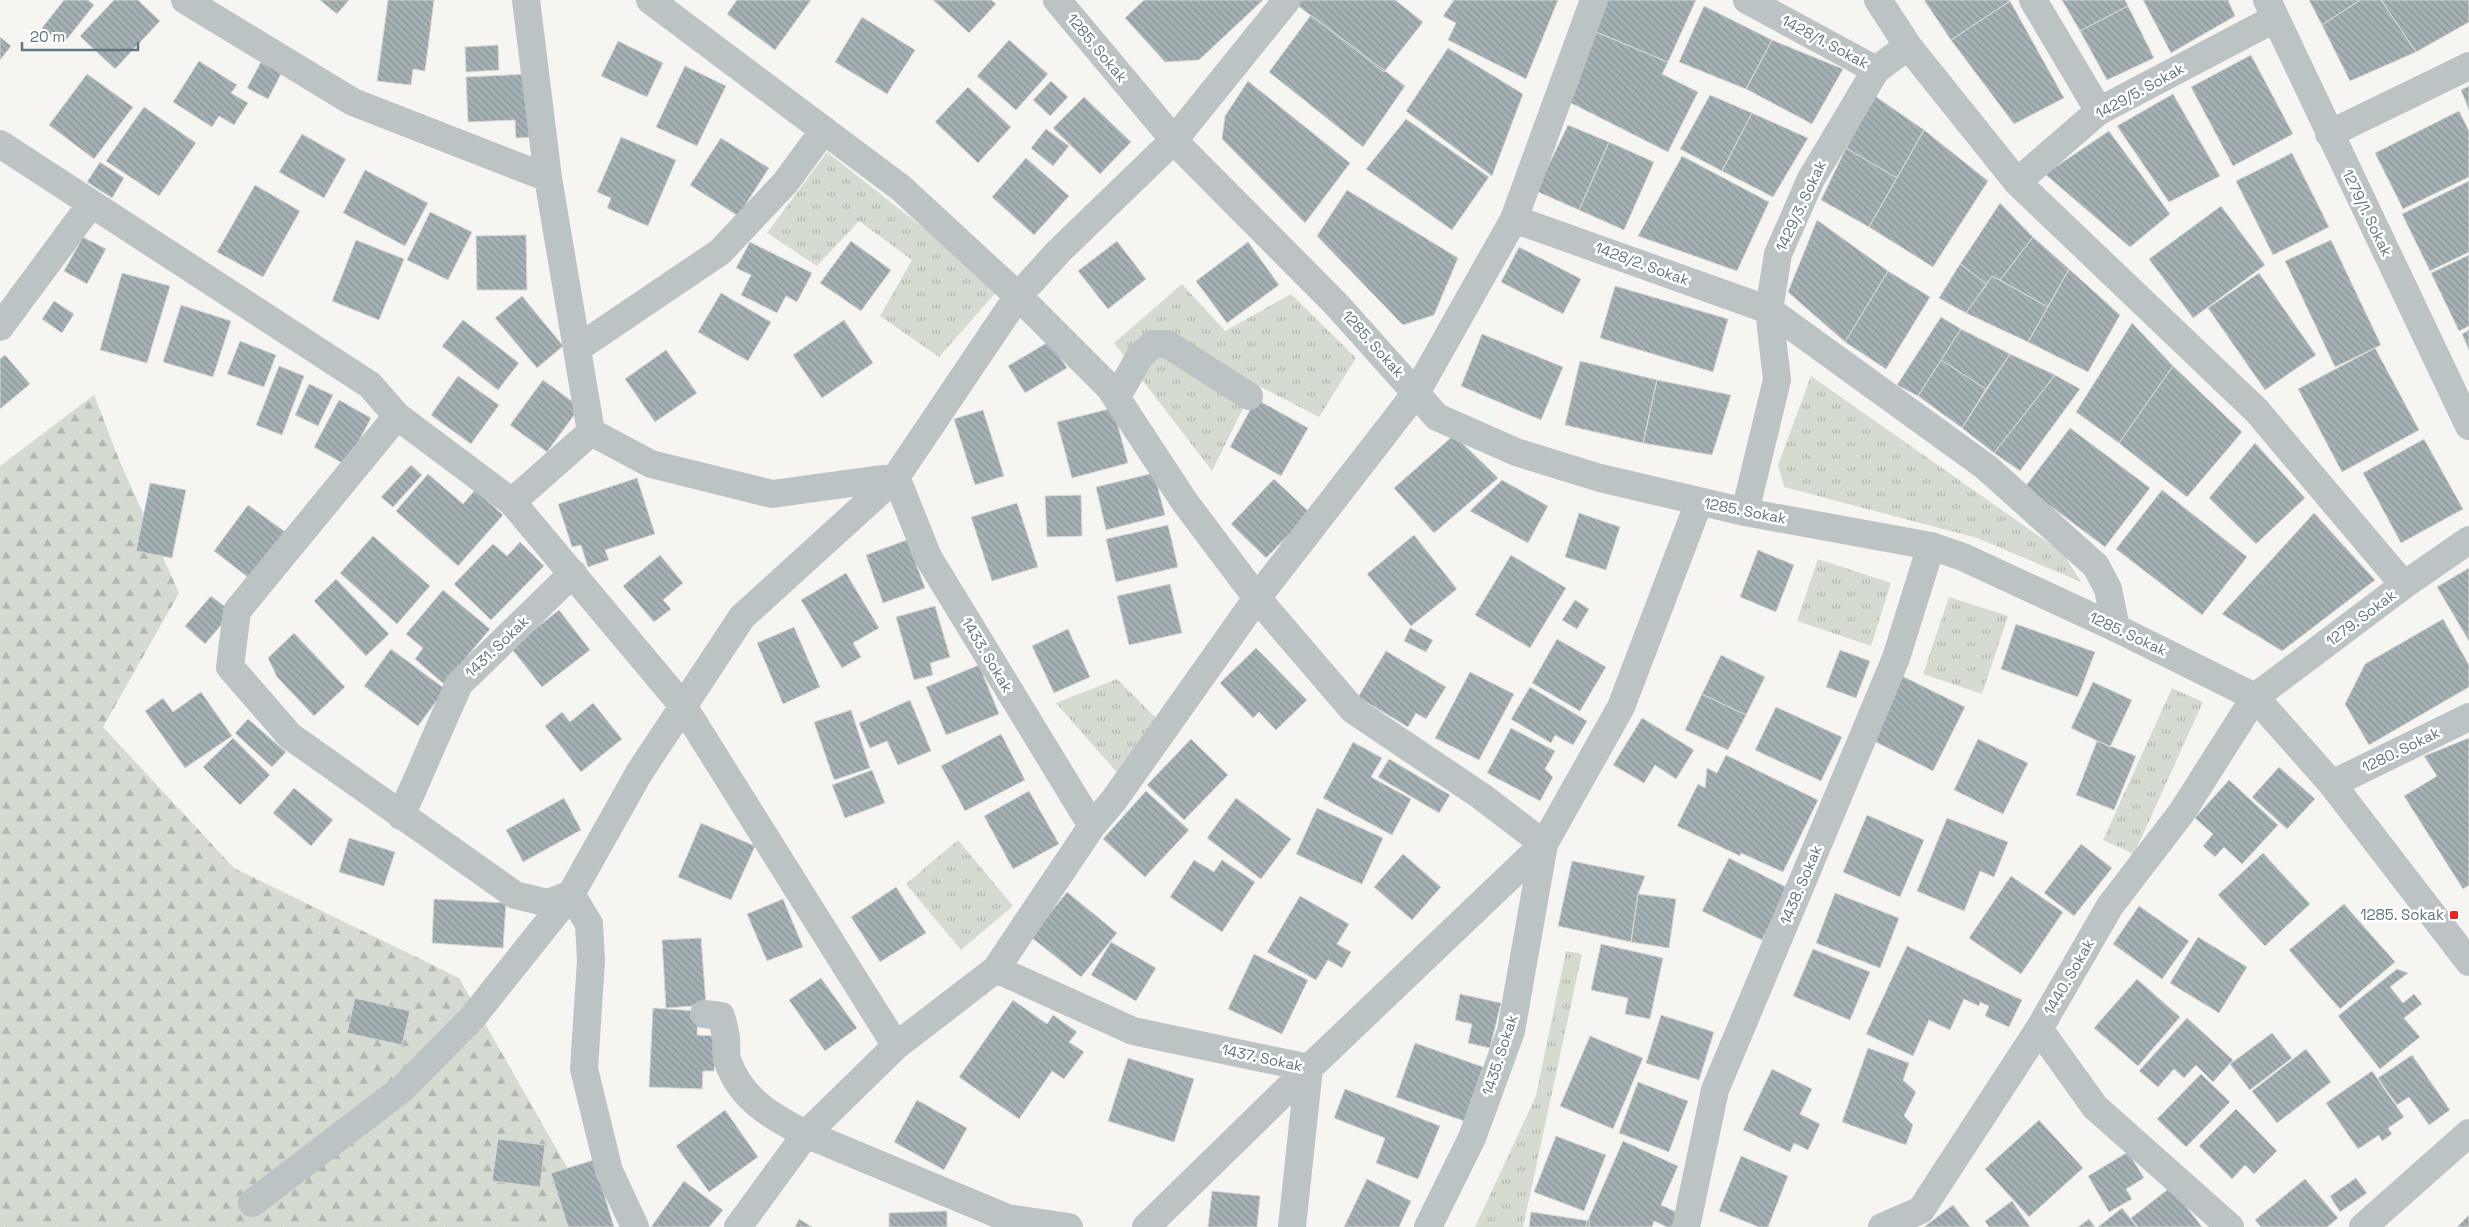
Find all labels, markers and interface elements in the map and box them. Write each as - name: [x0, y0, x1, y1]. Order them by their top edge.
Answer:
- street label: 1285. Sokak: [1063, 9, 1132, 86]
- street label: 1428/1. Sokak: [1778, 11, 1872, 72]
- scale bar: [22, 20, 139, 52]
- text: 20 m: [30, 27, 65, 46]
- street label: 1429/5. Sokak: [2092, 58, 2187, 123]
- street label: 1429/3. Sokak: [1771, 157, 1830, 255]
- street label: 1279/1. Sokak: [2338, 166, 2397, 260]
- street label: 1428/2. Sokak: [1592, 238, 1692, 289]
- street label: 1285. Sokak: [1338, 306, 1408, 381]
- street label: 1285. Sokak: [1702, 493, 1788, 528]
- street label: 1279. Sokak: [2322, 585, 2400, 650]
- street label: 1285. Sokak: [2086, 607, 2170, 660]
- street label: 1431. Sokak: [461, 612, 532, 682]
- street label: 1433. Sokak: [958, 614, 1017, 696]
- street label: 1280. Sokak: [2359, 723, 2443, 777]
- street label: 1438. Sokak: [1775, 842, 1826, 927]
- place label: 1285. Sokak: [2360, 905, 2444, 924]
- marker: 1285. Sokak: [2448, 909, 2460, 921]
- street label: 1440. Sokak: [2039, 935, 2098, 1018]
- street label: 1435. Sokak: [1478, 1012, 1522, 1098]
- street label: 1437. Sokak: [1220, 1040, 1304, 1075]

